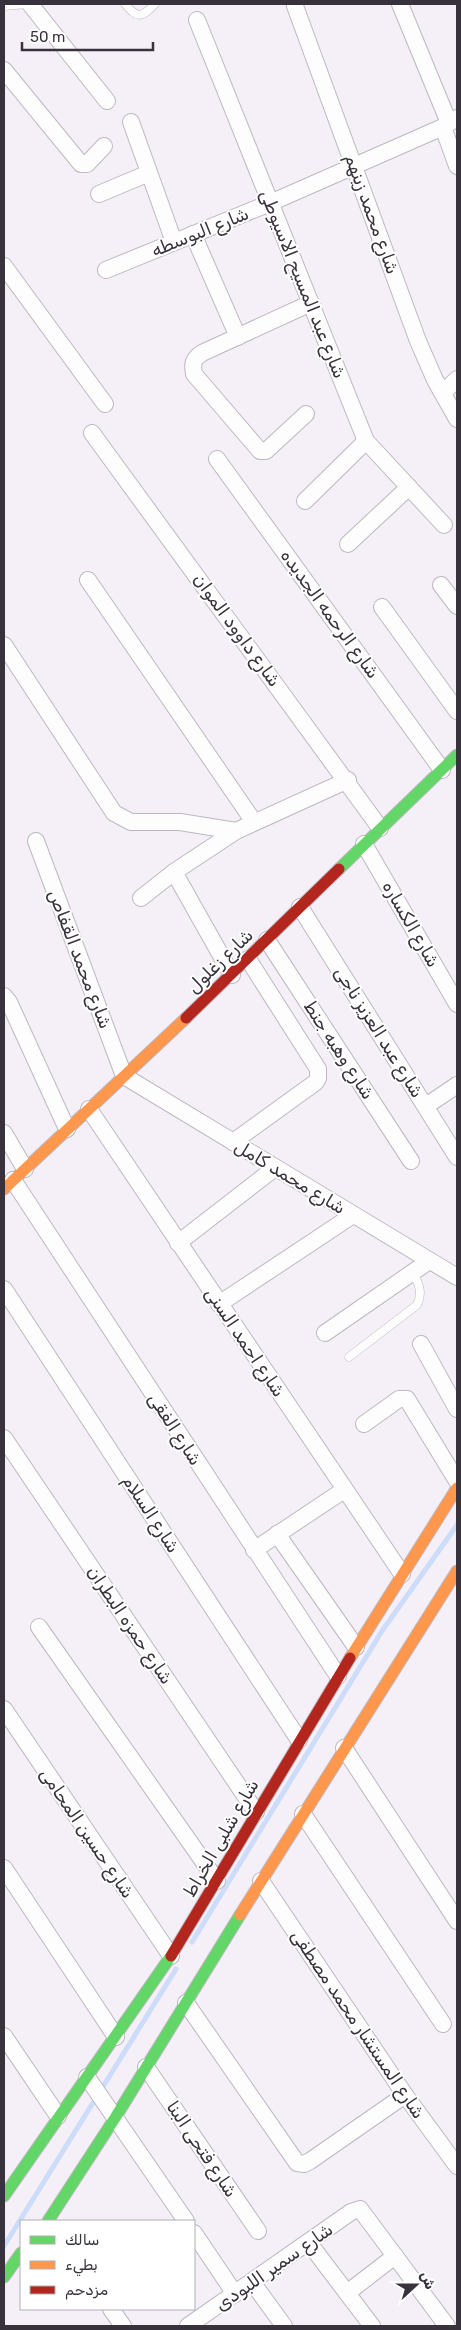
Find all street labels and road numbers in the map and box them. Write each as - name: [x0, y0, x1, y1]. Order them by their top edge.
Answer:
- street label: شارع محمد زينهم: [339, 151, 404, 277]
- street label: شارع عبد المسيح الاسيوطى: [253, 186, 351, 382]
- street label: شارع البوسطه: [148, 202, 252, 262]
- street label: شارع الرحمه الجديده: [275, 545, 384, 683]
- street label: شارع داوود الموان: [188, 569, 286, 692]
- street label: شارع الكساره: [377, 877, 445, 972]
- street label: شارع محمد القفاص: [42, 886, 117, 1032]
- street label: شارع زغلول: [182, 924, 258, 999]
- street label: شارع عبد العزيز ناجى: [329, 962, 428, 1102]
- street label: شارع وهبه جنط: [298, 997, 379, 1104]
- street label: شارع محمد كامل: [230, 1135, 350, 1220]
- street label: شارع احمد السنى: [199, 1283, 290, 1402]
- street label: شارع الفقى: [143, 1389, 207, 1470]
- street label: شارع السلام: [117, 1471, 184, 1558]
- street label: شارع حمزه البطران: [81, 1562, 178, 1689]
- street label: شارع حسين المحامى: [34, 1764, 139, 1903]
- street label: شارع شلبى الخراط: [178, 1775, 264, 1901]
- street label: شارع المستشار محمد مصطفى: [286, 1925, 430, 2123]
- street label: شارع فتحى البنا: [161, 2097, 242, 2202]
- street label: شارع سمير اللبودى: [211, 2218, 338, 2317]

